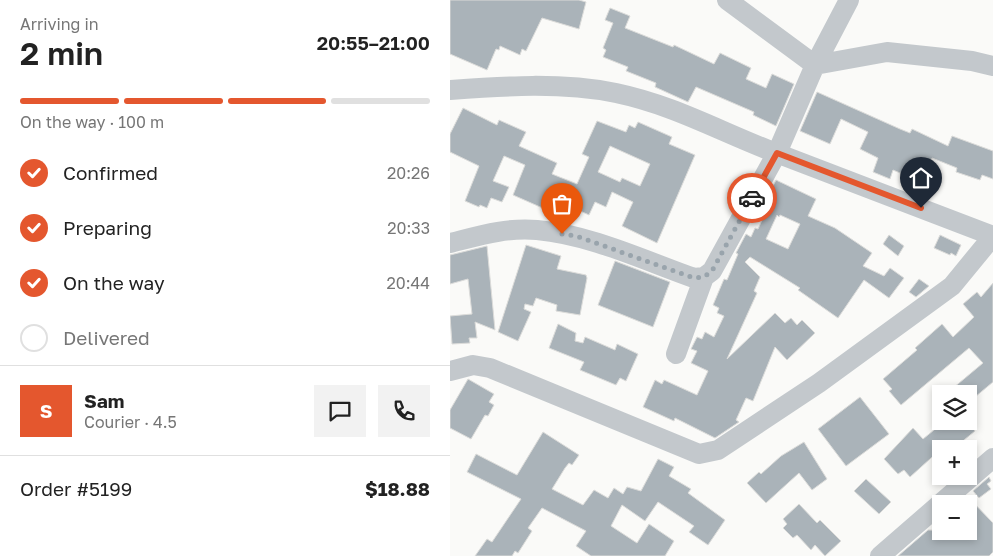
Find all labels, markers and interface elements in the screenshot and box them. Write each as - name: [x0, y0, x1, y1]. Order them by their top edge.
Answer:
- text: Arriving in: [20, 14, 99, 34]
- text: 20:55–21:00: [317, 31, 430, 54]
- text: 2 min: [20, 34, 103, 72]
- text: On the way · 100 m: [20, 112, 164, 132]
- pin: [900, 157, 942, 208]
- icon: check: [20, 159, 48, 187]
- text: Confirmed: [63, 161, 158, 184]
- text: 20:26: [387, 163, 430, 183]
- icon: home: [907, 164, 935, 192]
- courier: [727, 173, 777, 223]
- pin: [541, 183, 583, 234]
- icon: car: [738, 184, 766, 212]
- icon: bag: [548, 190, 576, 218]
- icon: check: [20, 214, 48, 242]
- text: Preparing: [63, 216, 152, 239]
- text: 20:33: [387, 218, 430, 238]
- icon: check: [20, 269, 48, 297]
- text: On the way: [63, 271, 165, 294]
- text: 20:44: [386, 273, 430, 293]
- text: Delivered: [63, 326, 150, 349]
- button: chat: [314, 385, 366, 437]
- button: phone: [378, 385, 430, 437]
- map controls: [932, 385, 977, 540]
- button: layers: [932, 385, 977, 430]
- text: Sam: [84, 389, 124, 412]
- text: S: [40, 399, 52, 422]
- text: Courier · 4.5: [84, 412, 177, 432]
- button: +: [932, 440, 977, 485]
- text: Order #5199: [20, 477, 132, 500]
- text: $18.88: [365, 477, 430, 500]
- button: −: [932, 495, 977, 540]

